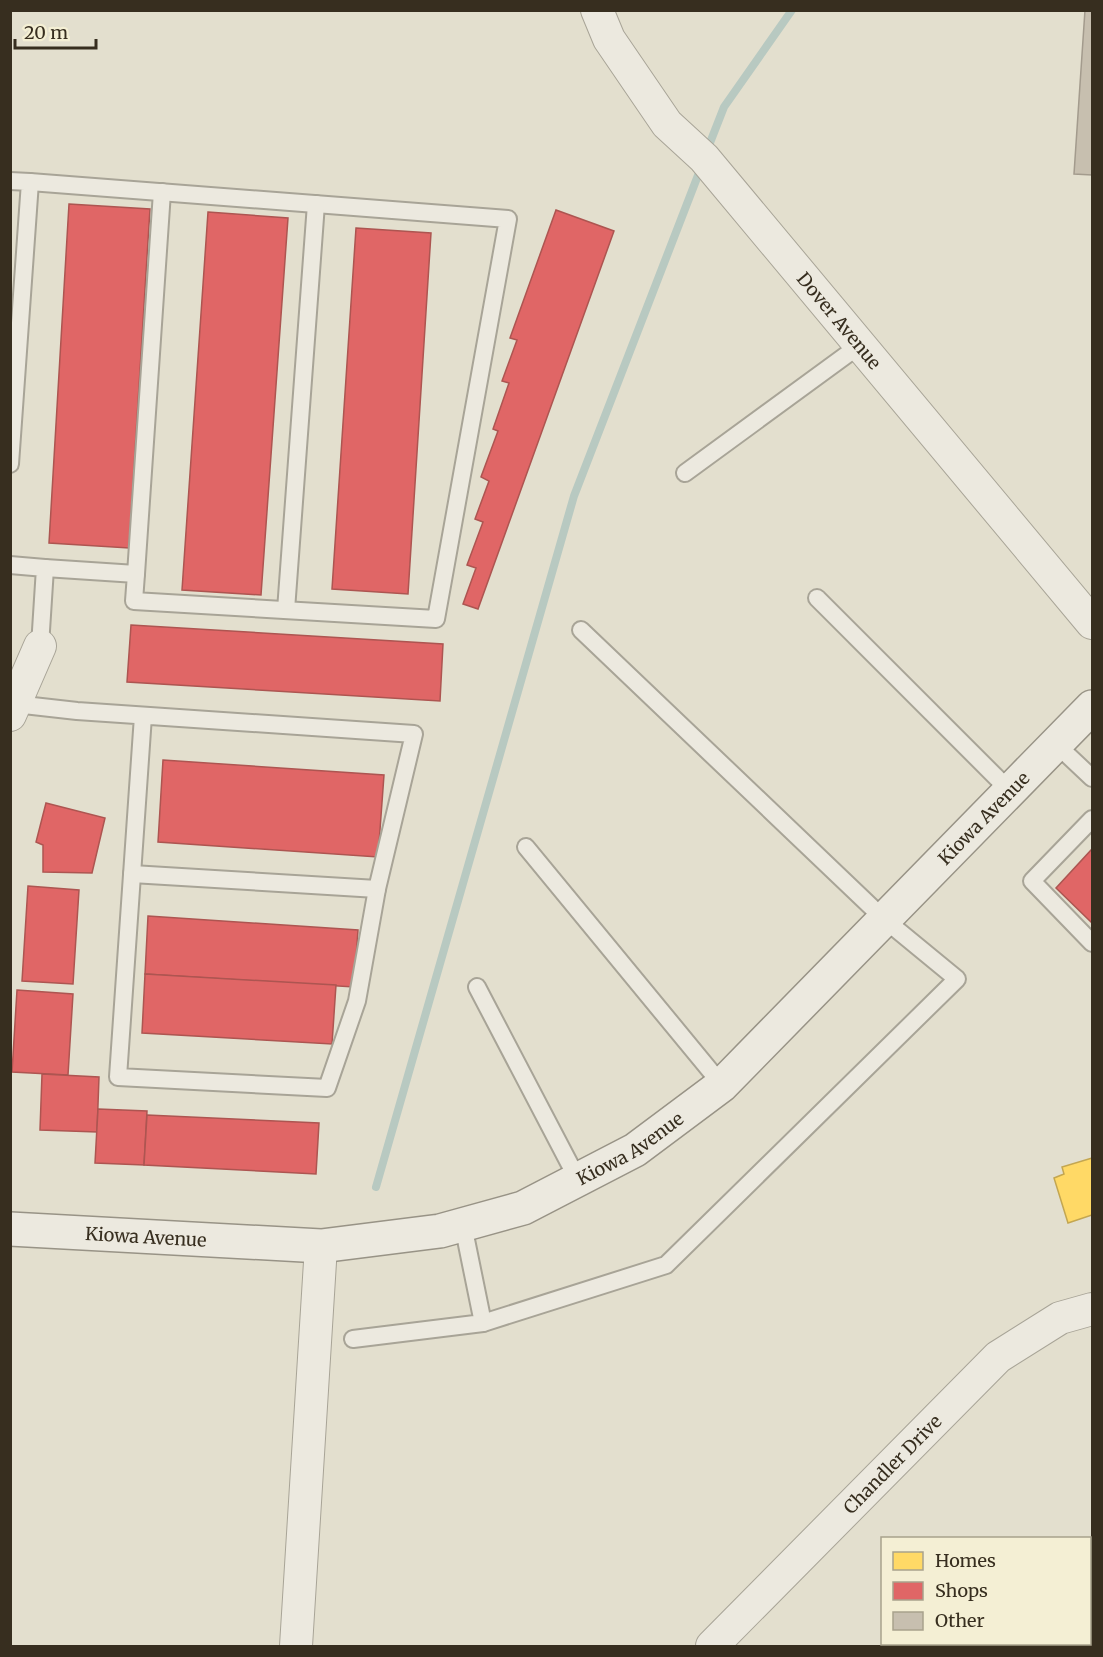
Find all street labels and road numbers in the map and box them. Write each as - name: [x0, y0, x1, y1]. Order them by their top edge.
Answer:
- street label: Dover Avenue: [792, 267, 887, 374]
- street label: Kiowa Avenue: [933, 766, 1034, 869]
- street label: Kiowa Avenue: [573, 1107, 688, 1190]
- street label: Kiowa Avenue: [85, 1222, 207, 1251]
- street label: Chandler Drive: [838, 1410, 946, 1518]

